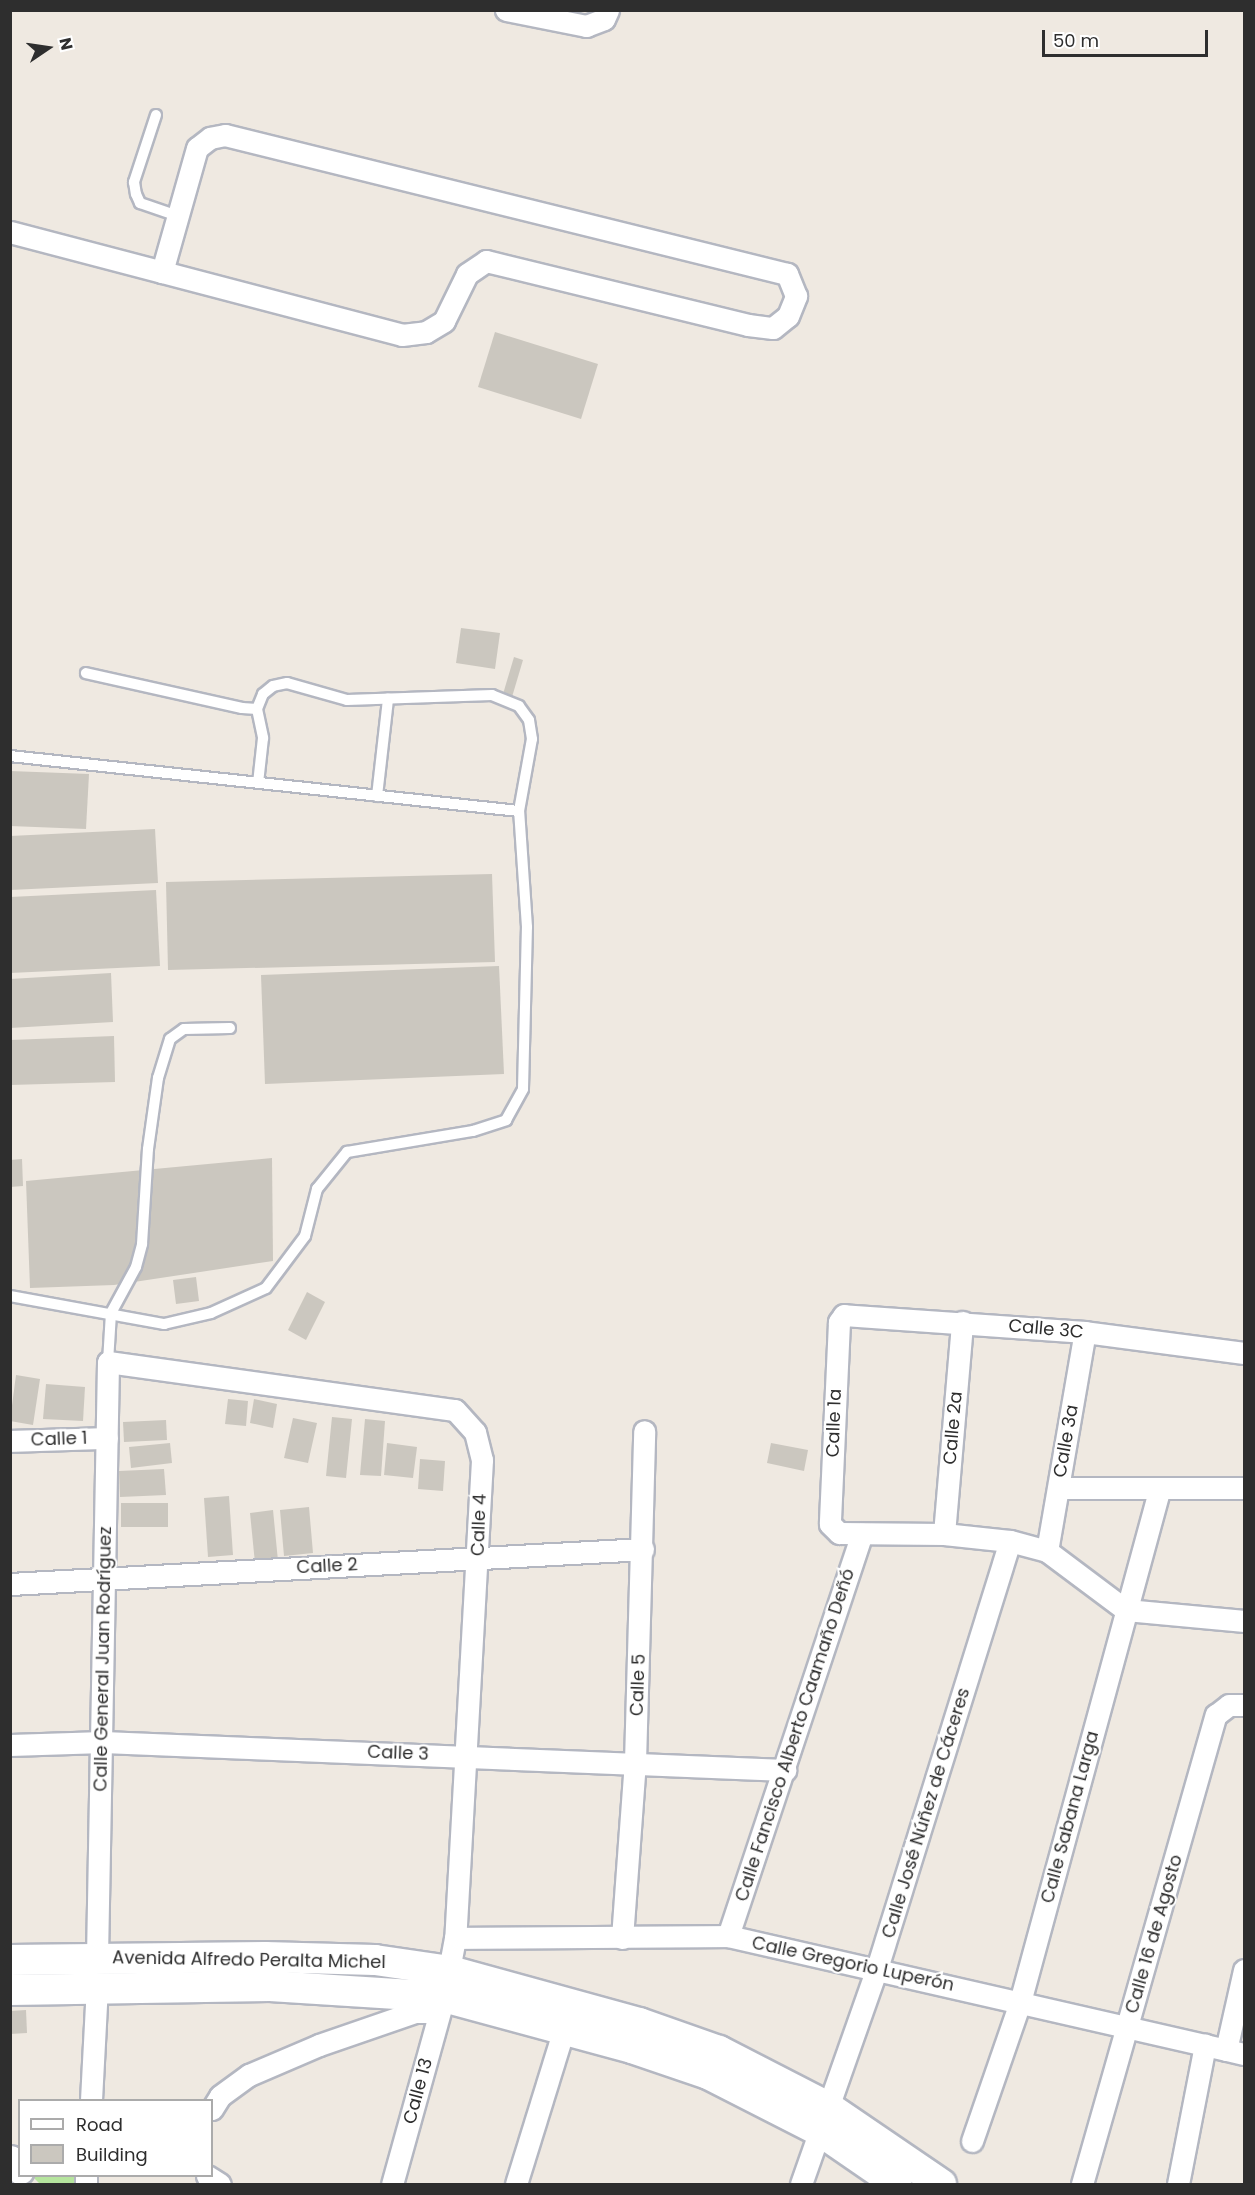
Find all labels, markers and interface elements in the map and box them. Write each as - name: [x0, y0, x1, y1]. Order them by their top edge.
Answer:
- north arrow: [18, 18, 78, 78]
- scale bar: [1045, 18, 1212, 56]
- text: 50 m: [1053, 28, 1099, 53]
- text: N: [53, 35, 79, 52]
- street label: Calle 3C: [1008, 1315, 1084, 1343]
- street label: Calle 1a: [822, 1388, 846, 1458]
- street label: Calle 2a: [939, 1390, 967, 1466]
- street label: Calle 3a: [1049, 1403, 1083, 1479]
- street label: Calle 1: [30, 1427, 88, 1451]
- street label: Calle 4: [467, 1494, 491, 1556]
- street label: Calle General Juan Rodríguez: [90, 1526, 116, 1792]
- street label: Calle 2: [296, 1554, 358, 1578]
- street label: Calle Fancisco Alberto Caamaño Deñó: [731, 1566, 859, 1904]
- street label: Calle 5: [626, 1654, 650, 1716]
- street label: Calle José Núñez de Cáceres: [878, 1685, 974, 1941]
- street label: Calle Sabana Larga: [1037, 1729, 1103, 1905]
- street label: Calle 3: [367, 1741, 429, 1765]
- street label: Calle 16 de Agosto: [1121, 1852, 1187, 2016]
- street label: Calle Gregorio Luperón: [750, 1932, 956, 1996]
- street label: Avenida Alfredo Peralta Michel: [112, 1947, 386, 1973]
- street label: Calle 13: [399, 2056, 437, 2126]
- legend: [18, 2099, 213, 2177]
- text: Road: [76, 2112, 123, 2137]
- text: Building: [76, 2142, 148, 2167]

